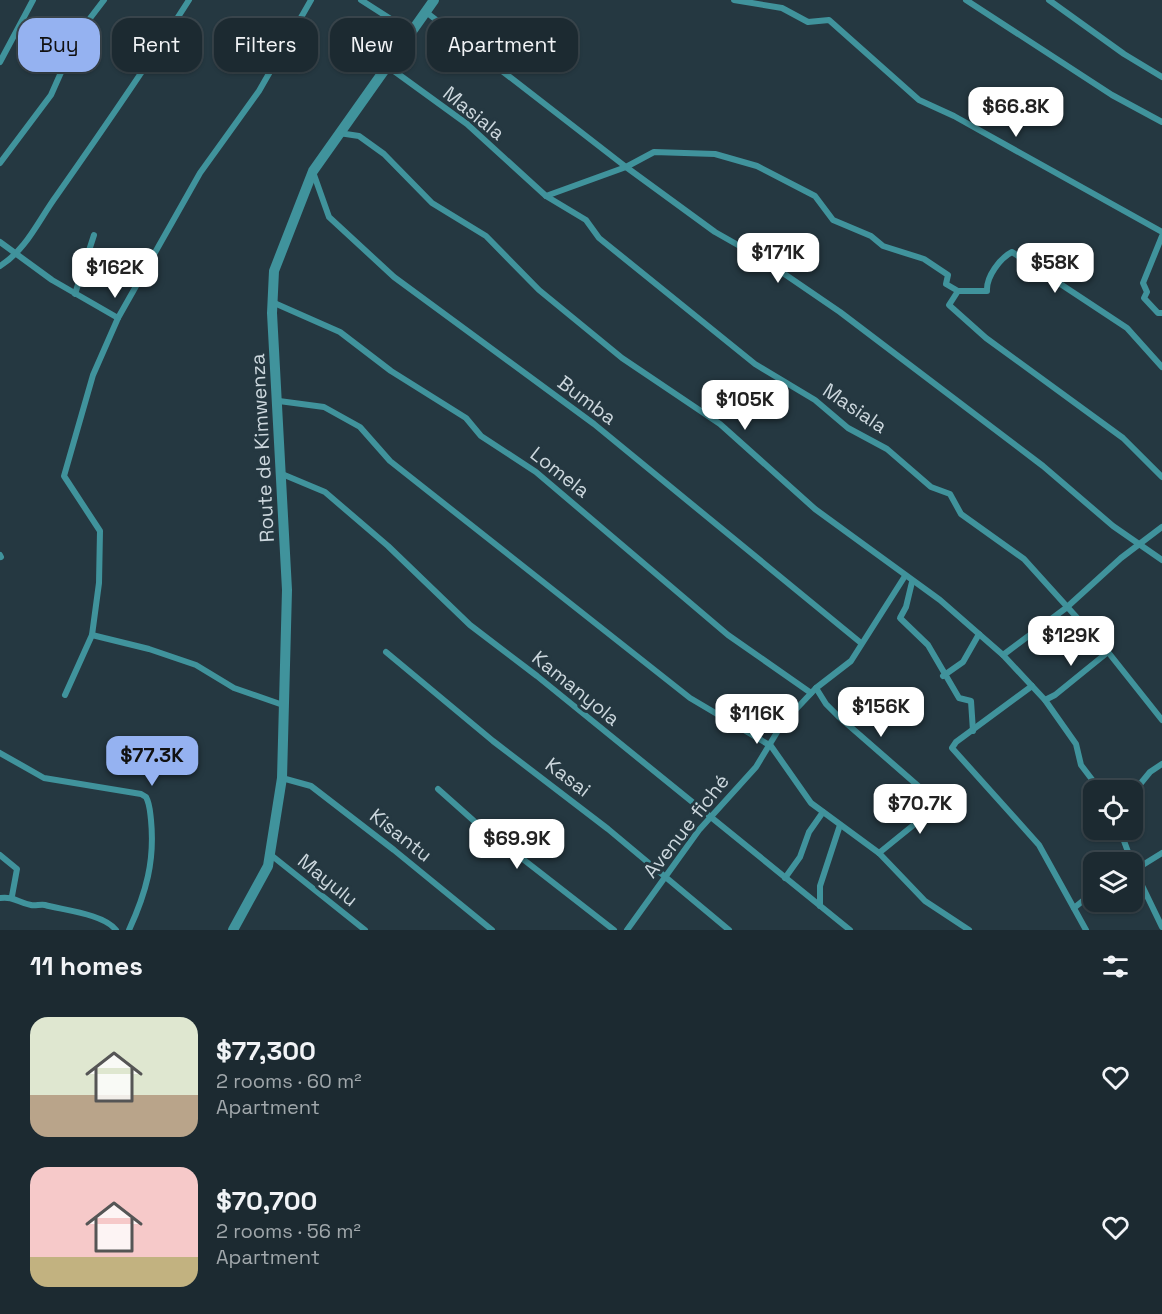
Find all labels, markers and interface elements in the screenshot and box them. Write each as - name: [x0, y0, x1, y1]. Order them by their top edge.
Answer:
- chip: Buy: [18, 18, 100, 72]
- chip: Rent: [112, 18, 202, 72]
- chip: Filters: [214, 18, 318, 72]
- chip: New: [330, 18, 415, 72]
- chip: Apartment: [427, 18, 578, 72]
- street label: Masiala: [438, 80, 510, 146]
- pin: $66.8K: [967, 87, 1065, 138]
- text: $66.8K: [982, 93, 1050, 119]
- pin: $171K: [736, 233, 820, 284]
- text: $171K: [751, 239, 805, 265]
- pin: $58K: [1019, 243, 1091, 294]
- pin: $162K: [73, 248, 157, 299]
- text: $58K: [1031, 249, 1079, 275]
- text: $162K: [86, 254, 144, 280]
- street label: Route de Kimwenza: [244, 353, 280, 543]
- street label: Bumba: [552, 369, 622, 431]
- street label: Masiala: [818, 377, 892, 439]
- pin: $105K: [703, 380, 787, 431]
- text: $105K: [716, 386, 774, 412]
- street label: Lomela: [525, 441, 595, 503]
- pin: $129K: [1029, 616, 1113, 667]
- text: $129K: [1042, 622, 1100, 648]
- street label: Kamanyola: [527, 645, 625, 731]
- pin: $156K: [839, 687, 923, 738]
- text: $156K: [852, 693, 910, 719]
- pin: $116K: [715, 694, 799, 745]
- text: $116K: [729, 700, 785, 726]
- pin: $77.3K: [103, 736, 201, 787]
- text: $77.3K: [120, 742, 184, 768]
- street label: Kasai: [540, 751, 596, 803]
- street label: Avenue fiché: [637, 769, 735, 883]
- map controls: [1083, 780, 1143, 912]
- button: locate: [1083, 780, 1143, 840]
- pin: $70.7K: [871, 784, 969, 835]
- text: $70.7K: [888, 790, 952, 816]
- street label: Kisantu: [364, 802, 438, 868]
- pin: $69.9K: [468, 819, 566, 870]
- text: $69.9K: [483, 825, 551, 851]
- street label: Mayulu: [293, 848, 363, 912]
- button: layers: [1083, 852, 1143, 912]
- text: 11 homes: [30, 949, 143, 983]
- icon: filters: [1099, 950, 1132, 983]
- text: $77,300: [216, 1034, 316, 1068]
- icon: home: [78, 1041, 150, 1113]
- icon: heart: [1099, 1061, 1132, 1094]
- text: 2 rooms · 60 m²: [216, 1068, 362, 1094]
- text: Apartment: [216, 1094, 320, 1120]
- text: $70,700: [216, 1184, 317, 1218]
- icon: home: [78, 1191, 150, 1263]
- icon: heart: [1099, 1211, 1132, 1244]
- text: 2 rooms · 56 m²: [216, 1218, 361, 1244]
- text: Apartment: [216, 1244, 320, 1270]

